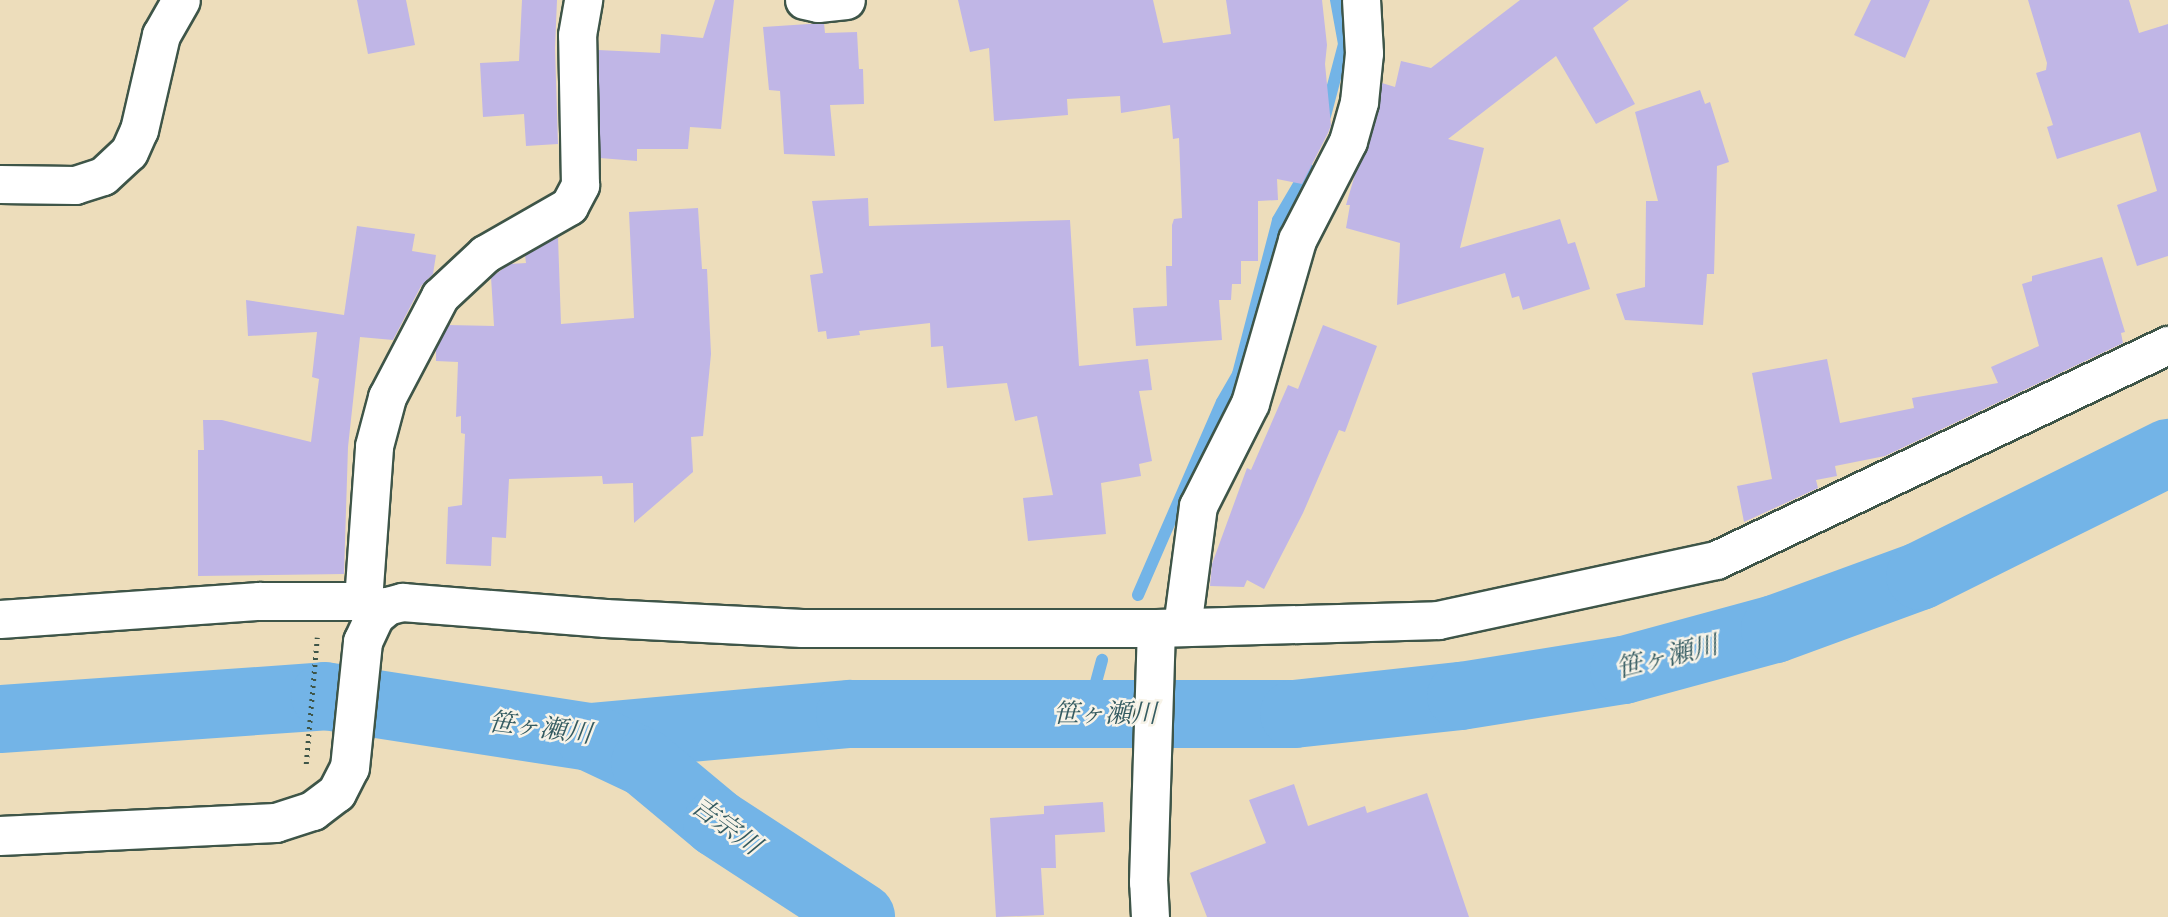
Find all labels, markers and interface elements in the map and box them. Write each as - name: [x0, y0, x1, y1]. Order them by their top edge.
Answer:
- water label: 笹ヶ瀬川: [1613, 629, 1721, 685]
- water label: 笹ヶ瀬川: [1053, 698, 1157, 730]
- water label: 笹ヶ瀬川: [486, 706, 594, 750]
- water label: 吉宗川: [685, 790, 767, 862]

